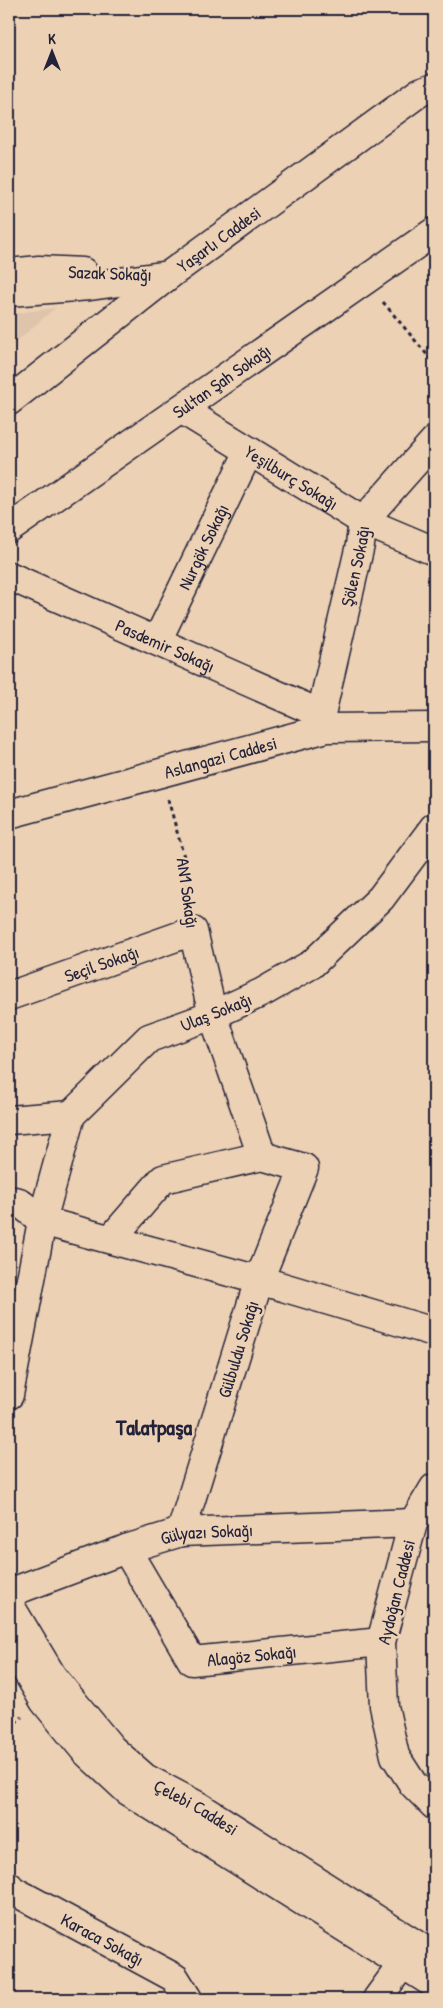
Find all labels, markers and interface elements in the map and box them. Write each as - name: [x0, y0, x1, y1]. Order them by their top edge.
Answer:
- north arrow: [28, 28, 78, 78]
- text: K: [48, 29, 56, 48]
- street label: Yaşarlı Caddesi: [172, 200, 266, 278]
- street label: Sazak Sokağı: [68, 259, 152, 287]
- street label: Sultan Şah Sokağı: [167, 337, 276, 424]
- street label: Yeşilburç Sokağı: [240, 439, 343, 515]
- street label: Nurgök Sokağı: [171, 499, 234, 594]
- street label: Şölen Sokağı: [334, 524, 375, 609]
- street label: Pasdemir Sokağı: [112, 612, 219, 678]
- street label: Aslangazi Caddesi: [161, 730, 280, 784]
- street label: AN1 Sokağı: [171, 856, 205, 930]
- street label: Seçil Sokağı: [61, 939, 142, 988]
- street label: Ulaş Sokağı: [177, 986, 255, 1038]
- street label: Gülbuldu Sokağı: [211, 1297, 265, 1401]
- district label: Talatpaşa: [115, 1412, 192, 1443]
- street label: Gülyazı Sokağı: [157, 1517, 254, 1550]
- street label: Aydoğan Caddesi: [371, 1537, 421, 1647]
- street label: Alagöz Sokağı: [206, 1638, 298, 1672]
- street label: Çelebi Caddesi: [150, 1772, 243, 1841]
- street label: Karaca Sokağı: [57, 1906, 149, 1972]

